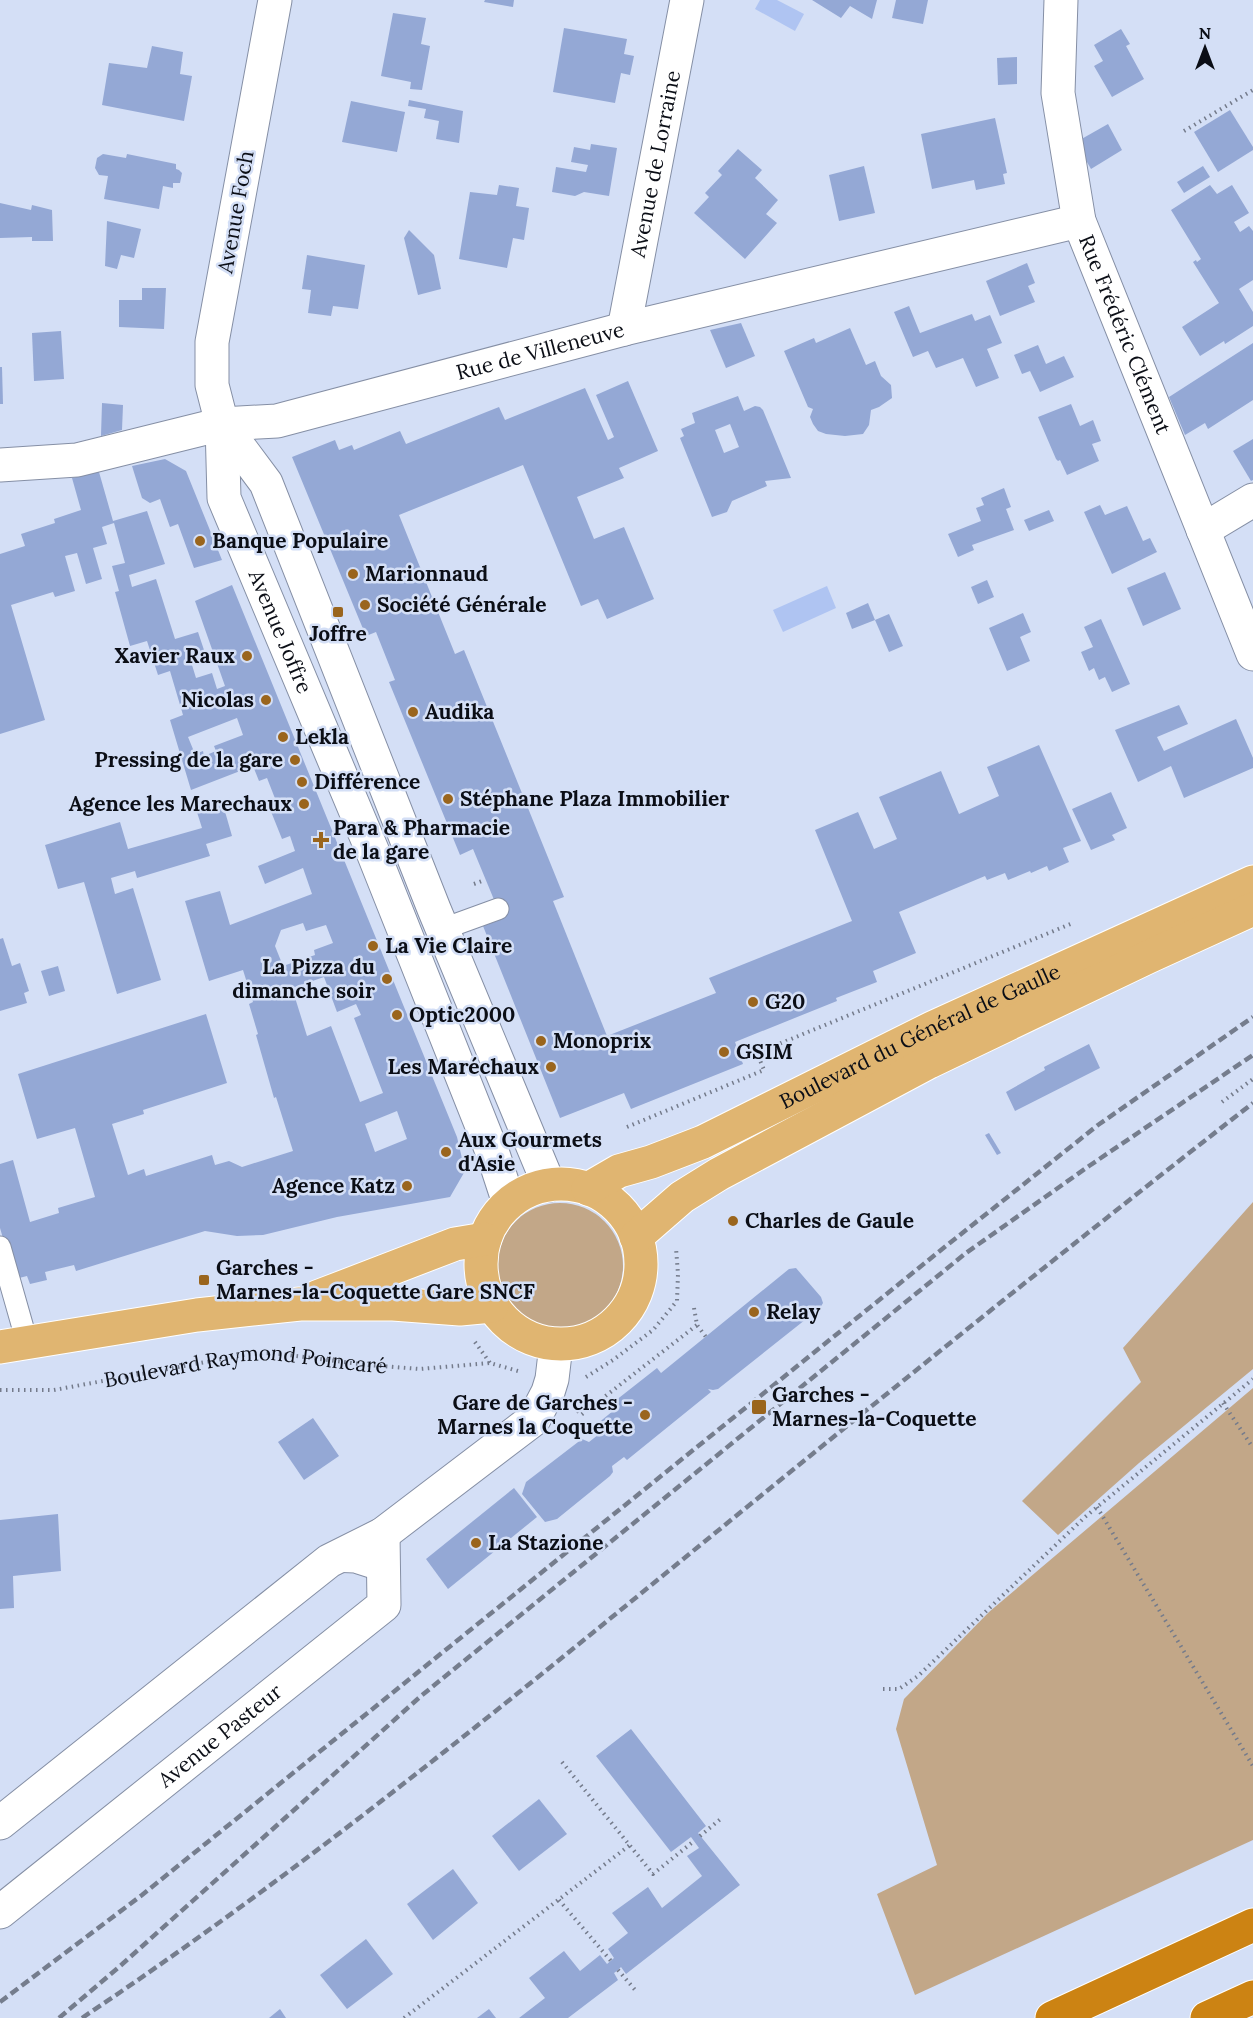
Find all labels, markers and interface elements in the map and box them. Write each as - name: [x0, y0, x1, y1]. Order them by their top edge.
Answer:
- north arrow: [1175, 18, 1235, 78]
- text: N: [1199, 23, 1211, 43]
- street label: Avenue de Lorraine: [624, 68, 686, 261]
- street label: Avenue Foch: [211, 148, 260, 276]
- street label: Rue Frédéric Clément: [1073, 231, 1178, 439]
- street label: Rue de Villeneuve: [453, 316, 627, 386]
- place label: Banque Populaire: [212, 527, 388, 554]
- marker: Banque Populaire: [193, 534, 207, 548]
- place label: Marionnaud: [365, 560, 488, 587]
- street label: Avenue Joffre: [242, 565, 319, 697]
- marker: Marionnaud: [346, 567, 360, 581]
- place label: Société Générale: [377, 591, 547, 618]
- marker: Société Générale: [358, 598, 372, 612]
- marker: Joffre: [331, 605, 345, 619]
- place label: Joffre: [309, 620, 367, 647]
- place label: Xavier Raux: [115, 642, 235, 669]
- marker: Xavier Raux: [240, 649, 254, 663]
- place label: Nicolas: [181, 686, 254, 713]
- marker: Nicolas: [259, 693, 273, 707]
- place label: Audika: [425, 698, 494, 725]
- marker: Audika: [406, 705, 420, 719]
- place label: Lekla: [295, 723, 349, 750]
- marker: Lekla: [276, 730, 290, 744]
- place label: Pressing de la gare: [94, 746, 283, 773]
- marker: Pressing de la gare: [288, 753, 302, 767]
- place label: Différence: [314, 768, 420, 795]
- marker: Différence: [295, 775, 309, 789]
- place label: Stéphane Plaza Immobilier: [460, 785, 729, 812]
- place label: Agence les Marechaux: [69, 790, 292, 817]
- marker: Stéphane Plaza Immobilier: [441, 792, 455, 806]
- marker: Agence les Marechaux: [297, 797, 311, 811]
- place label: Para & Pharmacie de la gare: [333, 814, 510, 865]
- marker: Para & Pharmacie de la gare: [314, 833, 328, 847]
- place label: La Vie Claire: [385, 932, 512, 959]
- marker: La Vie Claire: [366, 939, 380, 953]
- place label: La Pizza du dimanche soir: [232, 953, 375, 1004]
- street label: Boulevard du Général de Gaulle: [775, 958, 1064, 1115]
- marker: La Pizza du dimanche soir: [380, 972, 394, 986]
- place label: G20: [765, 988, 805, 1015]
- marker: G20: [746, 995, 760, 1009]
- place label: Optic2000: [409, 1001, 515, 1028]
- marker: Optic2000: [390, 1008, 404, 1022]
- place label: Monoprix: [553, 1027, 652, 1054]
- marker: Monoprix: [534, 1034, 548, 1048]
- place label: GSIM: [736, 1038, 793, 1065]
- marker: GSIM: [717, 1045, 731, 1059]
- place label: Les Maréchaux: [387, 1053, 539, 1080]
- marker: Les Maréchaux: [544, 1060, 558, 1074]
- place label: Aux Gourmets d'Asie: [458, 1126, 602, 1177]
- marker: Aux Gourmets d'Asie: [439, 1145, 453, 1159]
- place label: Agence Katz: [272, 1172, 395, 1199]
- marker: Agence Katz: [400, 1179, 414, 1193]
- place label: Charles de Gaule: [745, 1207, 914, 1234]
- marker: Charles de Gaule: [726, 1214, 740, 1228]
- place label: Garches - Marnes-la-Coquette Gare SNCF: [216, 1254, 535, 1305]
- marker: Garches - Marnes-la-Coquette Gare SNCF: [197, 1273, 211, 1287]
- place label: Relay: [766, 1298, 821, 1325]
- marker: Relay: [747, 1305, 761, 1319]
- street label: Boulevard Raymond Poincaré: [102, 1339, 388, 1394]
- place label: Garches - Marnes-la-Coquette: [772, 1381, 977, 1432]
- place label: Gare de Garches - Marnes la Coquette: [437, 1389, 633, 1440]
- marker: Garches - Marnes-la-Coquette: [750, 1398, 768, 1416]
- marker: Gare de Garches - Marnes la Coquette: [638, 1408, 652, 1422]
- place label: La Stazione: [488, 1529, 604, 1556]
- marker: La Stazione: [469, 1536, 483, 1550]
- street label: Avenue Pasteur: [152, 1678, 287, 1794]

